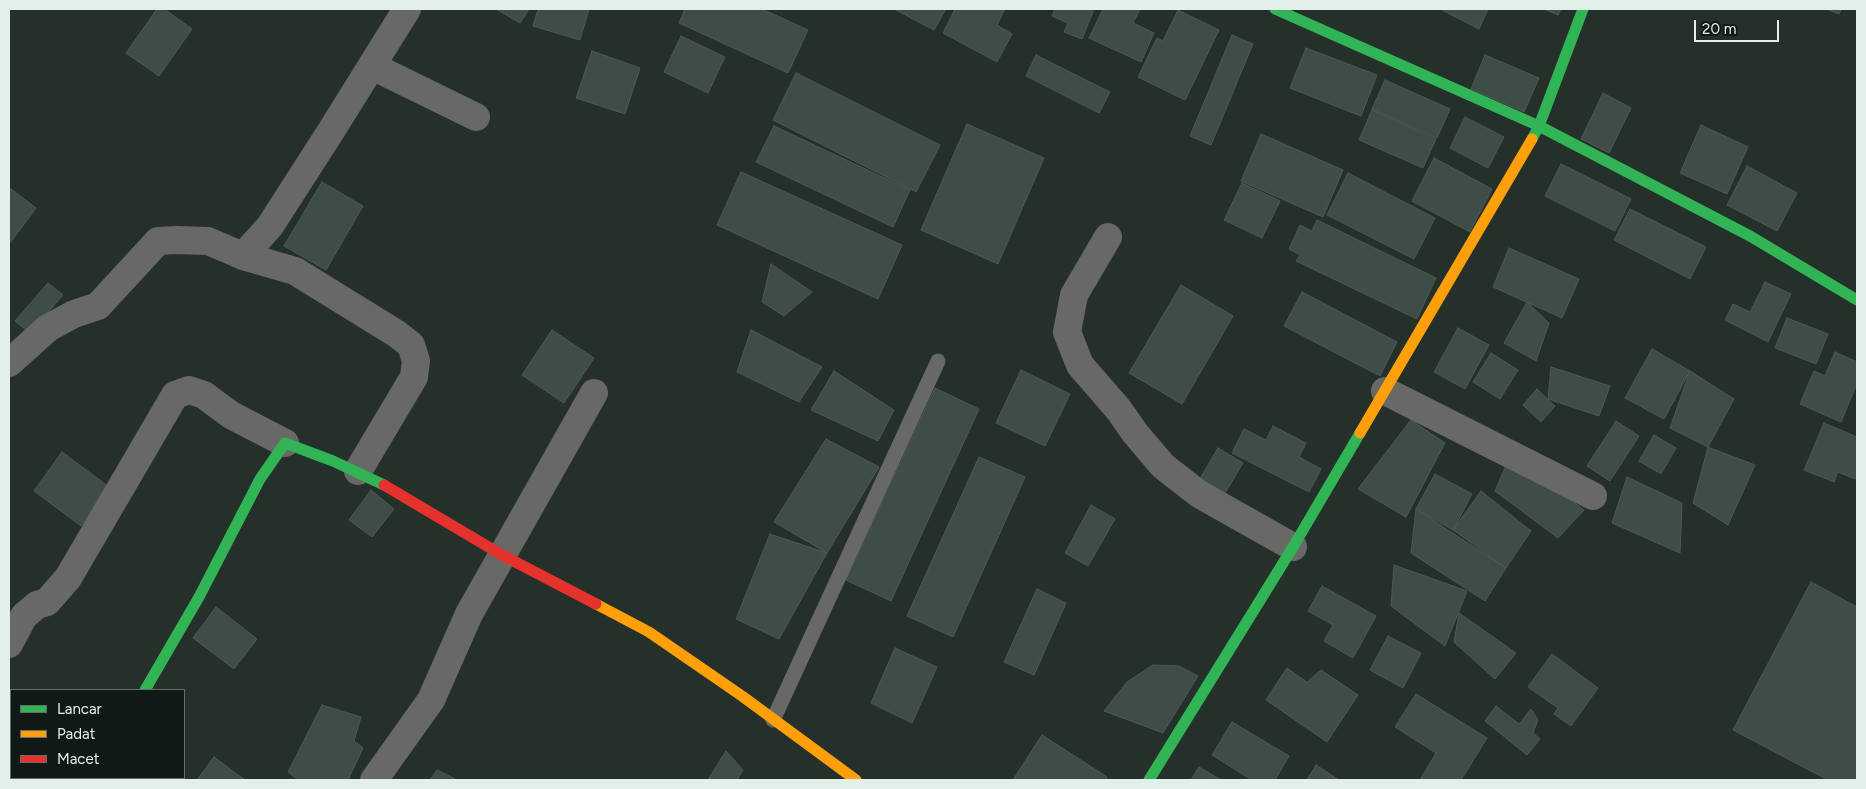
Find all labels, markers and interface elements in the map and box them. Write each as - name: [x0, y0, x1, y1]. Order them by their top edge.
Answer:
- scale bar: [1696, 10, 1781, 42]
- text: 20 m: [1702, 20, 1736, 38]
- legend: [10, 689, 185, 779]
- text: Lancar: [57, 700, 102, 718]
- text: Padat: [57, 725, 95, 743]
- text: Macet: [57, 750, 99, 768]

